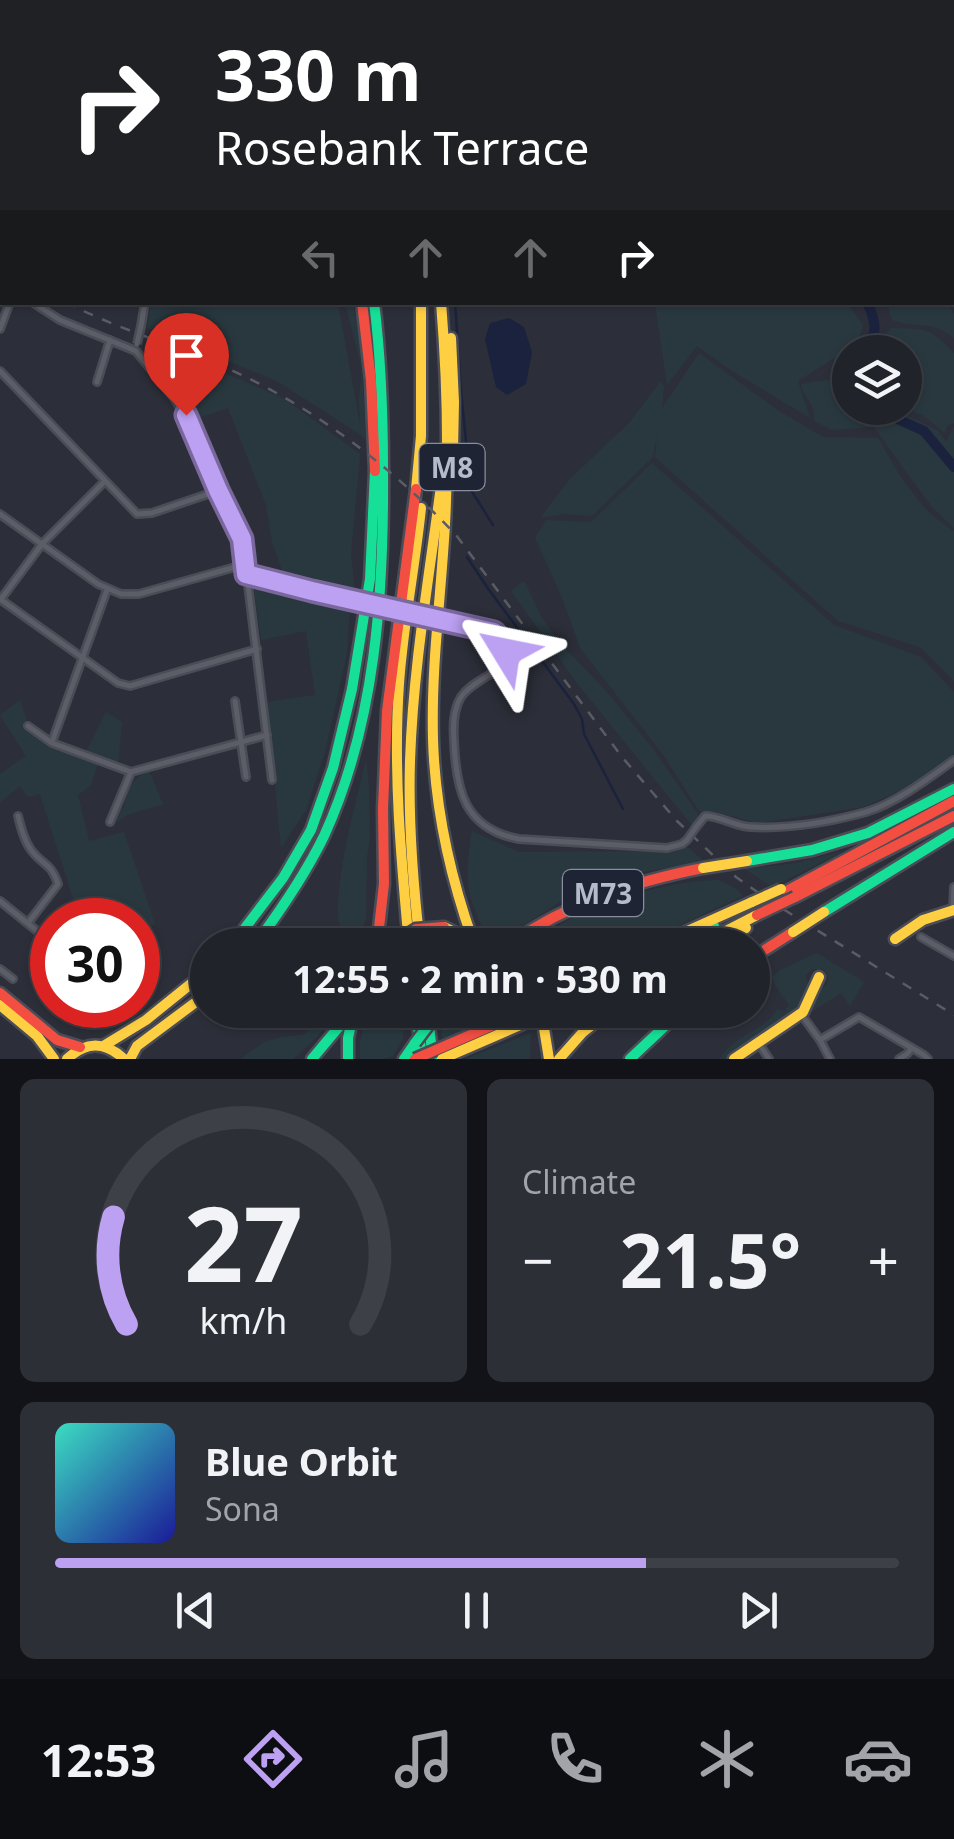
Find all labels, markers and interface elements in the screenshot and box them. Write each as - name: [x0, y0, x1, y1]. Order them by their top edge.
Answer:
- text: 330 m: [215, 26, 422, 122]
- icon: right: [50, 40, 180, 170]
- text: Rosebank Terrace: [215, 117, 589, 178]
- icon: left: [293, 230, 348, 285]
- icon: ahead: [398, 230, 453, 285]
- icon: ahead: [503, 230, 558, 285]
- icon: right: [608, 230, 663, 285]
- pin: [144, 313, 229, 416]
- icon: arrive: [159, 328, 214, 383]
- map controls: [832, 335, 922, 425]
- button: layers: [832, 335, 922, 425]
- road number: M8: [420, 444, 484, 490]
- position arrow: [454, 600, 558, 704]
- road number: M73: [563, 870, 643, 916]
- speed limit sign: 30: [30, 898, 160, 1028]
- text: 12:55 · 2 min · 530 m: [292, 952, 668, 1004]
- text: Climate: [522, 1160, 636, 1203]
- text: 27: [184, 1171, 303, 1312]
- text: 21.5°: [620, 1208, 801, 1310]
- text: −: [522, 1222, 553, 1297]
- text: +: [868, 1222, 899, 1297]
- text: km/h: [200, 1296, 287, 1344]
- text: Blue Orbit: [205, 1435, 398, 1487]
- text: Sona: [205, 1487, 280, 1530]
- icon: previous: [168, 1583, 223, 1638]
- icon: pause: [449, 1583, 504, 1638]
- icon: next: [731, 1583, 786, 1638]
- icon: directions: [238, 1724, 308, 1794]
- icon: music: [389, 1724, 459, 1794]
- icon: phone: [540, 1724, 610, 1794]
- icon: climate: [692, 1724, 762, 1794]
- icon: car: [843, 1724, 913, 1794]
- text: 12:53: [41, 1729, 156, 1790]

